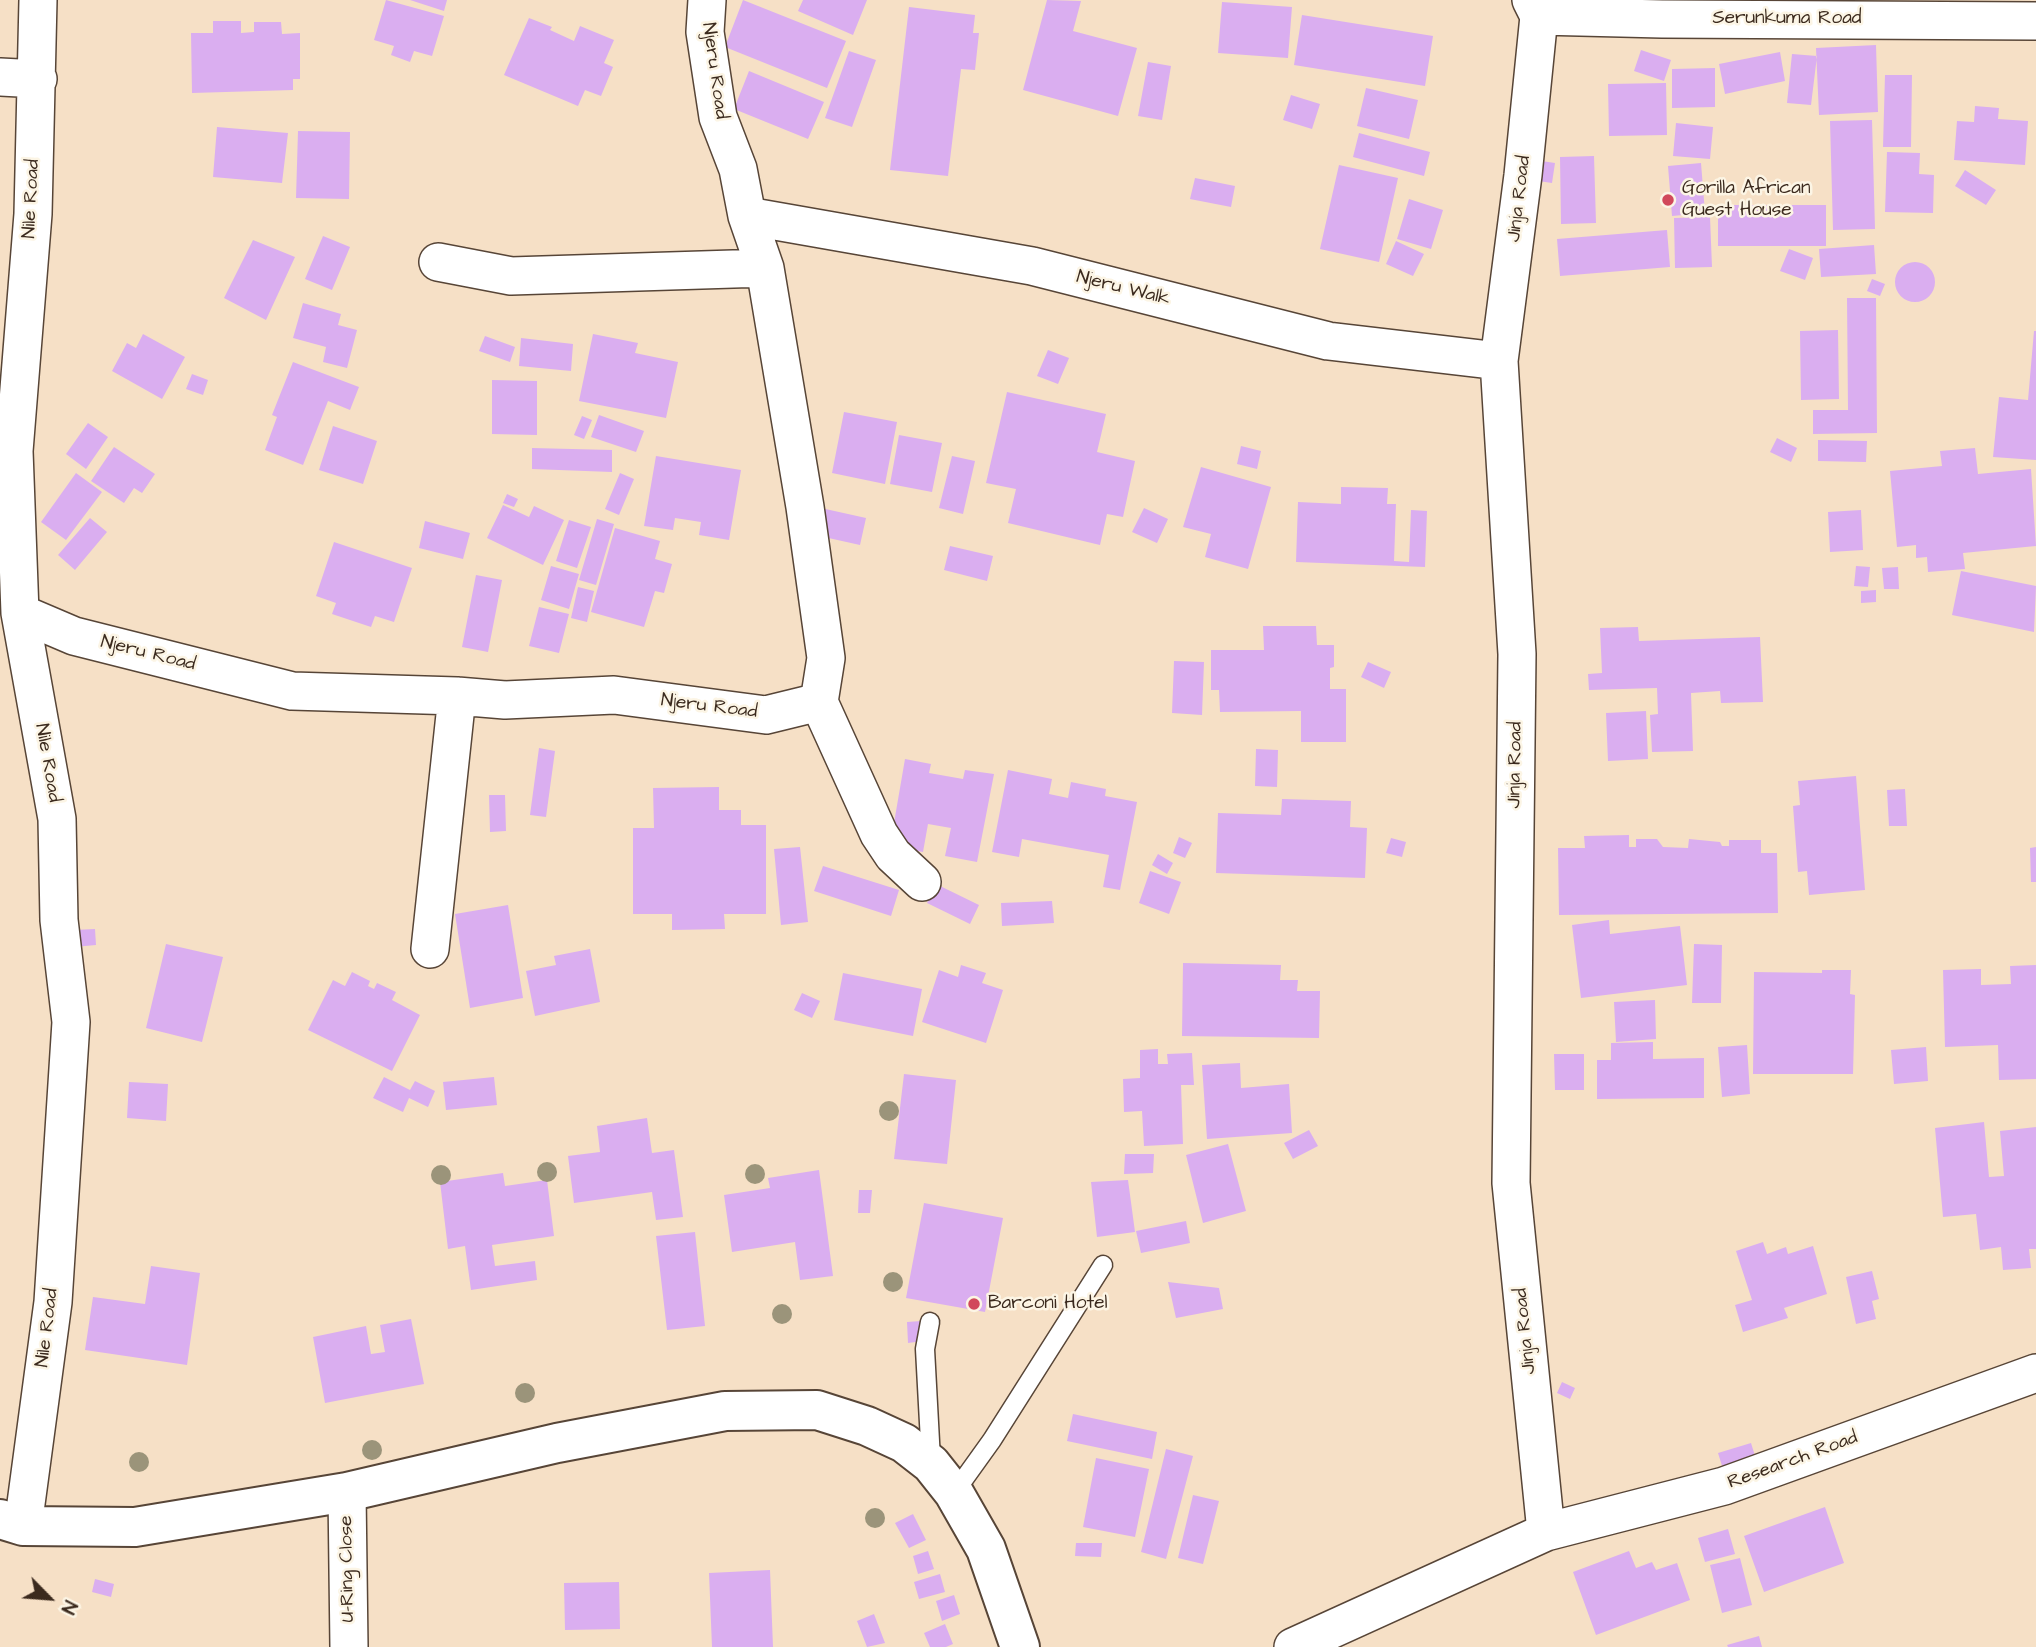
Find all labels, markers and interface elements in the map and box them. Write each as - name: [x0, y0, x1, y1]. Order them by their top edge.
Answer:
- street label: Serunkuma Road: [1712, 8, 1862, 30]
- street label: Njeru Road: [696, 21, 732, 121]
- street label: Jinja Road: [1503, 155, 1537, 243]
- street label: Nile Road: [19, 159, 45, 239]
- place label: Gorilla African Guest House: [1682, 178, 1810, 222]
- marker: Gorilla African Guest House: [1660, 192, 1676, 208]
- street label: Njeru Walk: [1074, 266, 1172, 312]
- street label: Njeru Road: [98, 631, 198, 677]
- street label: Njeru Road: [659, 690, 759, 724]
- street label: Jinja Road: [1504, 721, 1528, 809]
- street label: Nile Road: [29, 722, 65, 804]
- street label: Nile Road: [32, 1287, 64, 1369]
- street label: Jinja Road: [1510, 1287, 1542, 1375]
- place label: Barconi Hotel: [988, 1293, 1107, 1315]
- marker: Barconi Hotel: [966, 1296, 982, 1312]
- street label: Research Road: [1725, 1427, 1861, 1495]
- street label: U-Ring Close: [336, 1515, 360, 1623]
- north arrow: [14, 1563, 84, 1633]
- text: N: [54, 1596, 83, 1618]

